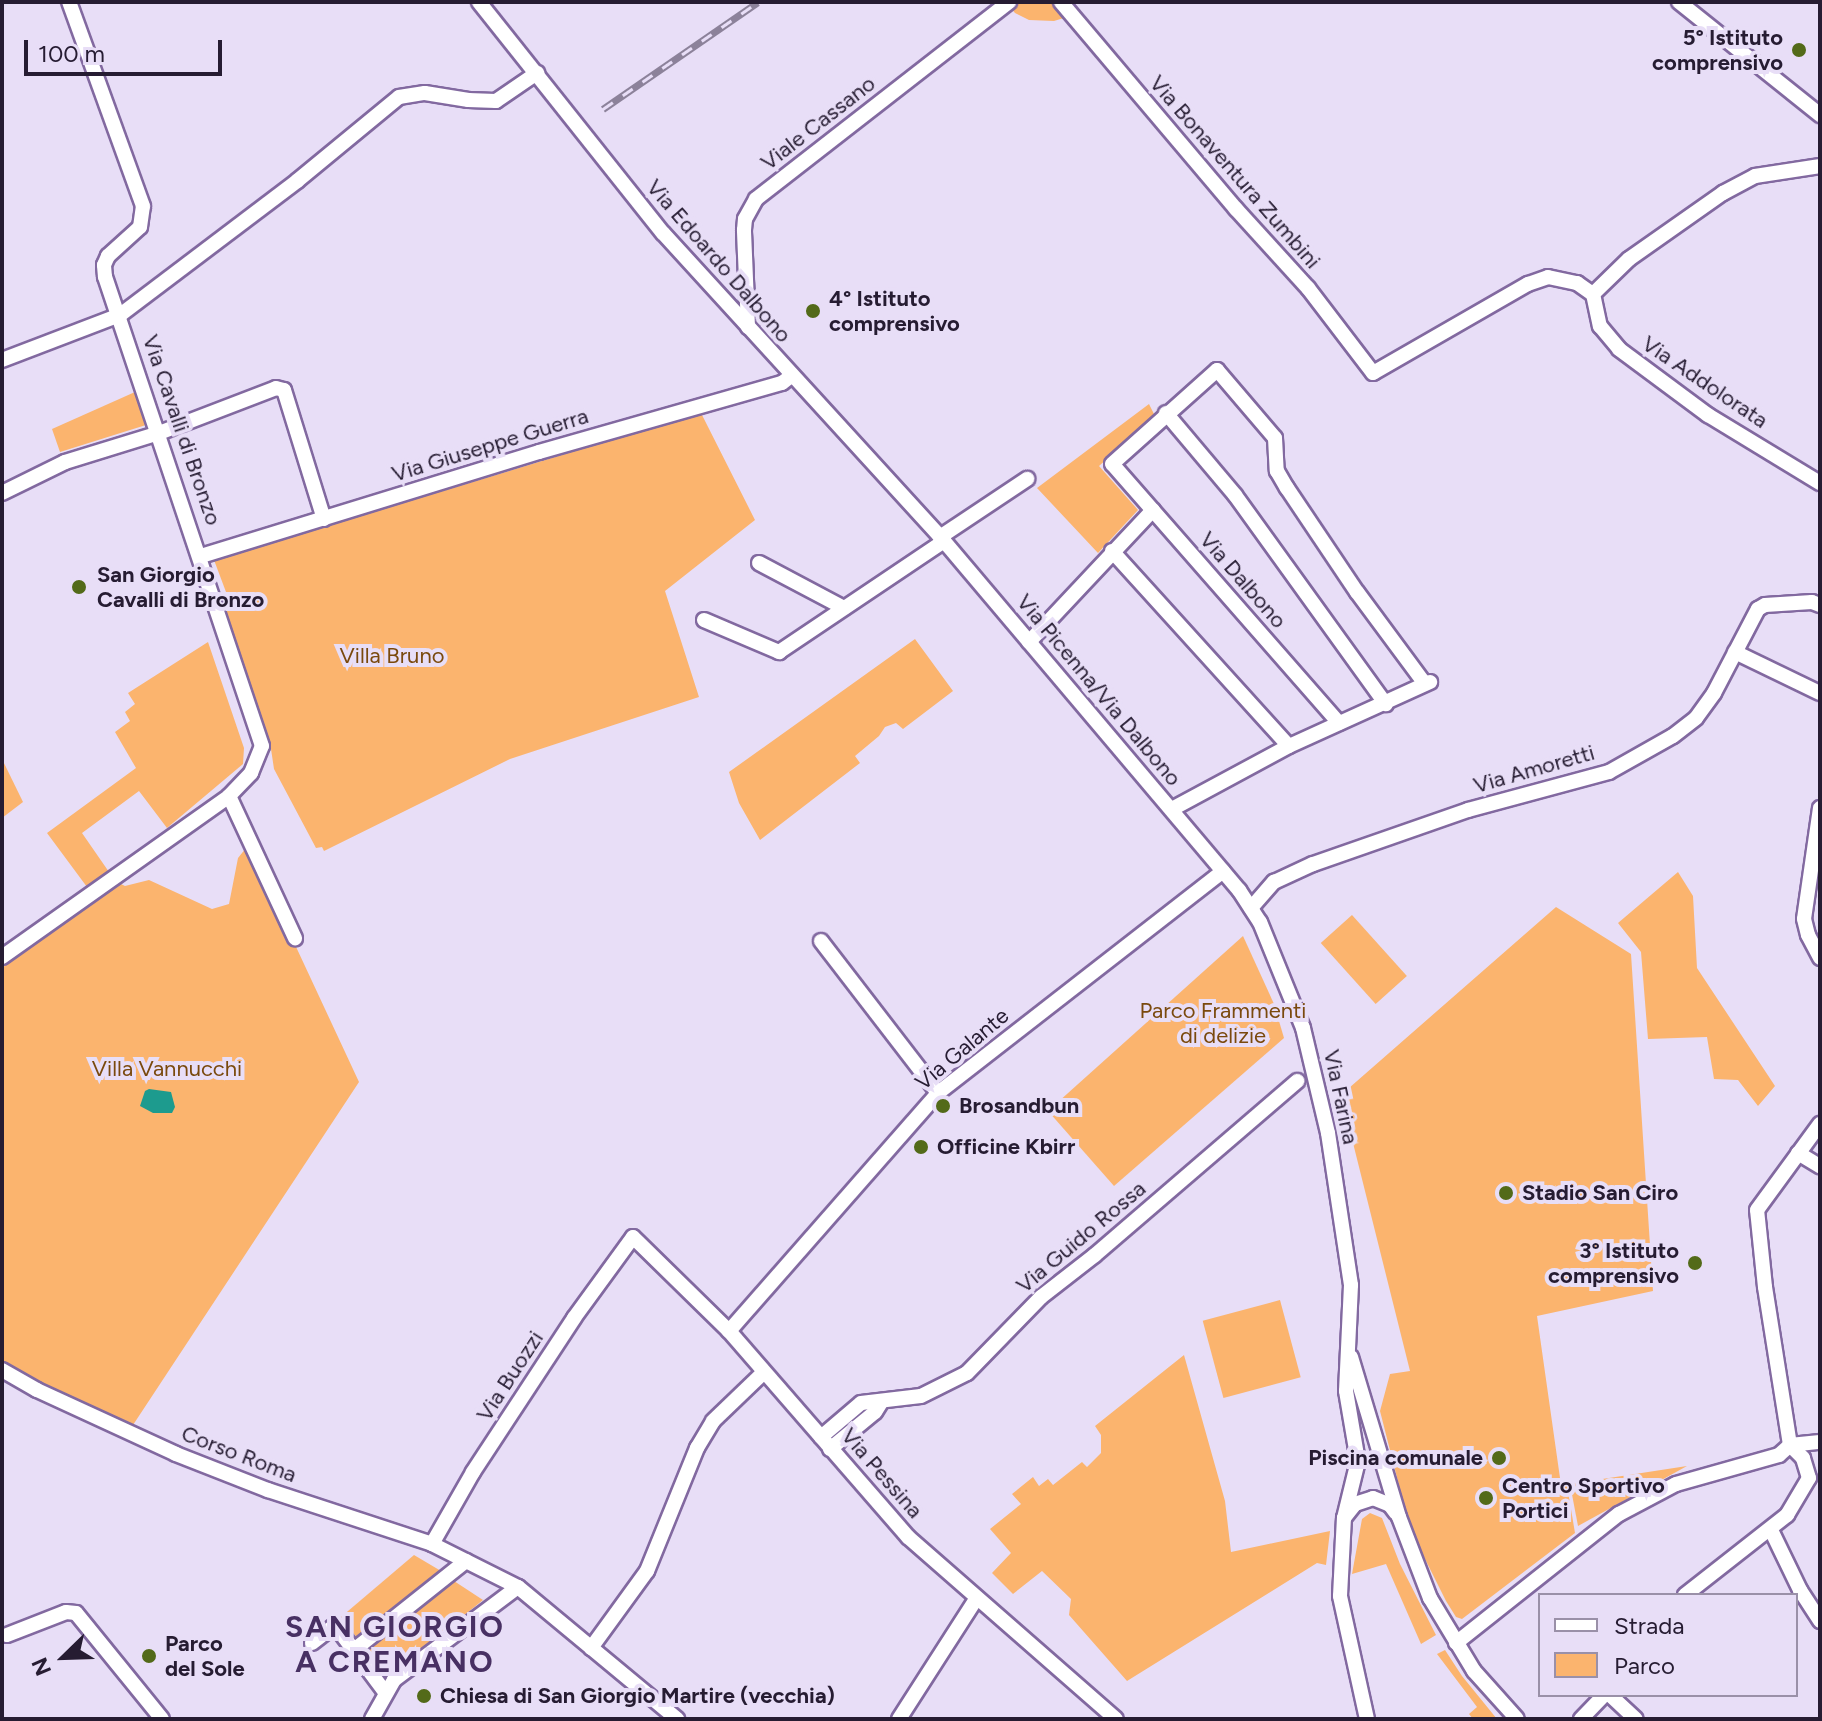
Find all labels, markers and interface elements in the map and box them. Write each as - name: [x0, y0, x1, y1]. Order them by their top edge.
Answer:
- scale bar: [28, 24, 226, 74]
- place label: 5° Istituto comprensivo: [1652, 24, 1783, 76]
- text: 100 m: [38, 39, 105, 68]
- marker: 5° Istituto comprensivo: [1790, 41, 1808, 59]
- street label: Viale Cassano: [756, 70, 880, 176]
- street label: Via Bonaventura Zumbini: [1144, 70, 1326, 274]
- street label: Via Edoardo Dalbono: [641, 174, 797, 348]
- place label: 4° Istituto comprensivo: [829, 285, 960, 336]
- marker: 4° Istituto comprensivo: [804, 302, 822, 320]
- street label: Via Addolorata: [1637, 330, 1773, 434]
- street label: Via Cavalli di Bronzo: [137, 331, 227, 529]
- street label: Via Giuseppe Guerra: [389, 403, 591, 487]
- street label: Via Dalbono: [1194, 526, 1292, 634]
- place label: San Giorgio Cavalli di Bronzo: [97, 561, 264, 612]
- marker: San Giorgio Cavalli di Bronzo: [68, 576, 90, 598]
- street label: Via Picenna/Via Dalbono: [1011, 589, 1187, 791]
- park label: Villa Bruno: [340, 643, 444, 669]
- street label: Via Amoretti: [1470, 739, 1598, 799]
- park label: Parco Frammenti di delizie: [1140, 997, 1306, 1048]
- street label: Via Galante: [910, 1002, 1014, 1096]
- street label: Via Farina: [1318, 1047, 1364, 1147]
- park label: Villa Vannucchi: [92, 1056, 242, 1082]
- place label: Brosandbun: [959, 1093, 1079, 1119]
- marker: Brosandbun: [934, 1097, 952, 1115]
- place label: Officine Kbirr: [937, 1134, 1075, 1160]
- marker: Officine Kbirr: [912, 1138, 930, 1156]
- street label: Via Guido Rossa: [1011, 1175, 1151, 1299]
- place label: Stadio San Ciro: [1522, 1180, 1678, 1206]
- marker: Stadio San Ciro: [1497, 1184, 1515, 1202]
- place label: 3° Istituto comprensivo: [1548, 1237, 1679, 1288]
- marker: 3° Istituto comprensivo: [1686, 1254, 1704, 1272]
- street label: Via Buozzi: [471, 1326, 549, 1426]
- street label: Corso Roma: [178, 1420, 300, 1488]
- street label: Via Pessina: [836, 1423, 928, 1523]
- place label: Piscina comunale: [1308, 1445, 1483, 1471]
- marker: Piscina comunale: [1490, 1449, 1508, 1467]
- place label: Centro Sportivo Portici: [1502, 1472, 1665, 1524]
- marker: Centro Sportivo Portici: [1477, 1489, 1495, 1507]
- legend: [1538, 1593, 1798, 1697]
- district label: SAN GIORGIO A CREMANO: [285, 1609, 505, 1680]
- text: Strada: [1614, 1611, 1684, 1640]
- north arrow: [24, 1617, 104, 1697]
- place label: Parco del Sole: [165, 1630, 245, 1682]
- marker: Parco del Sole: [140, 1647, 158, 1665]
- text: Parco: [1614, 1651, 1675, 1680]
- text: N: [26, 1653, 57, 1680]
- place label: Chiesa di San Giorgio Martire (vecchia): [440, 1683, 835, 1709]
- marker: Chiesa di San Giorgio Martire (vecchia): [415, 1687, 433, 1705]

